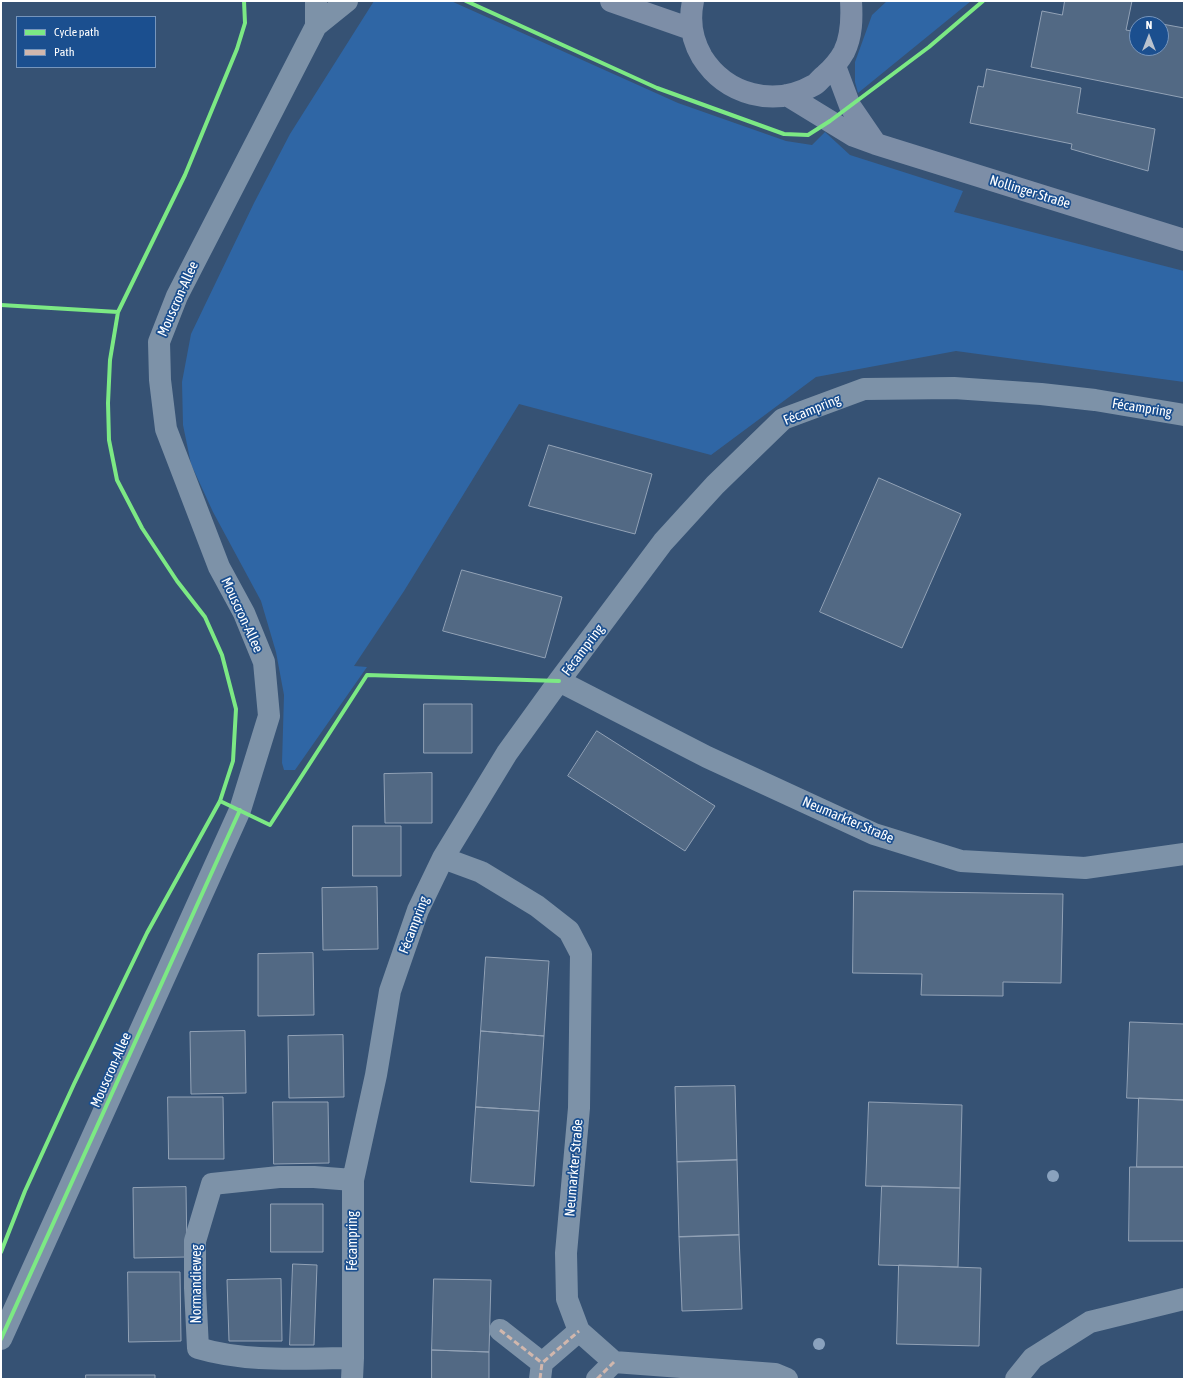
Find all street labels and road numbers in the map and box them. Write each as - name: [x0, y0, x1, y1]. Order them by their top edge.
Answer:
- street label: Nollinger Straße: [988, 172, 1072, 212]
- street label: Mouscron-Allee: [154, 259, 202, 339]
- street label: Fécampring: [781, 391, 843, 429]
- street label: Fécampring: [1111, 395, 1173, 421]
- street label: Mouscron-Allee: [217, 575, 267, 655]
- street label: Fécampring: [558, 621, 608, 679]
- street label: Neumarkter Straße: [800, 793, 896, 847]
- street label: Fécampring: [395, 894, 433, 956]
- street label: Mouscron-Allee: [87, 1030, 135, 1110]
- street label: Neumarkter Straße: [561, 1119, 587, 1217]
- street label: Fécampring: [345, 1211, 361, 1271]
- street label: Normandieweg: [189, 1244, 205, 1324]

